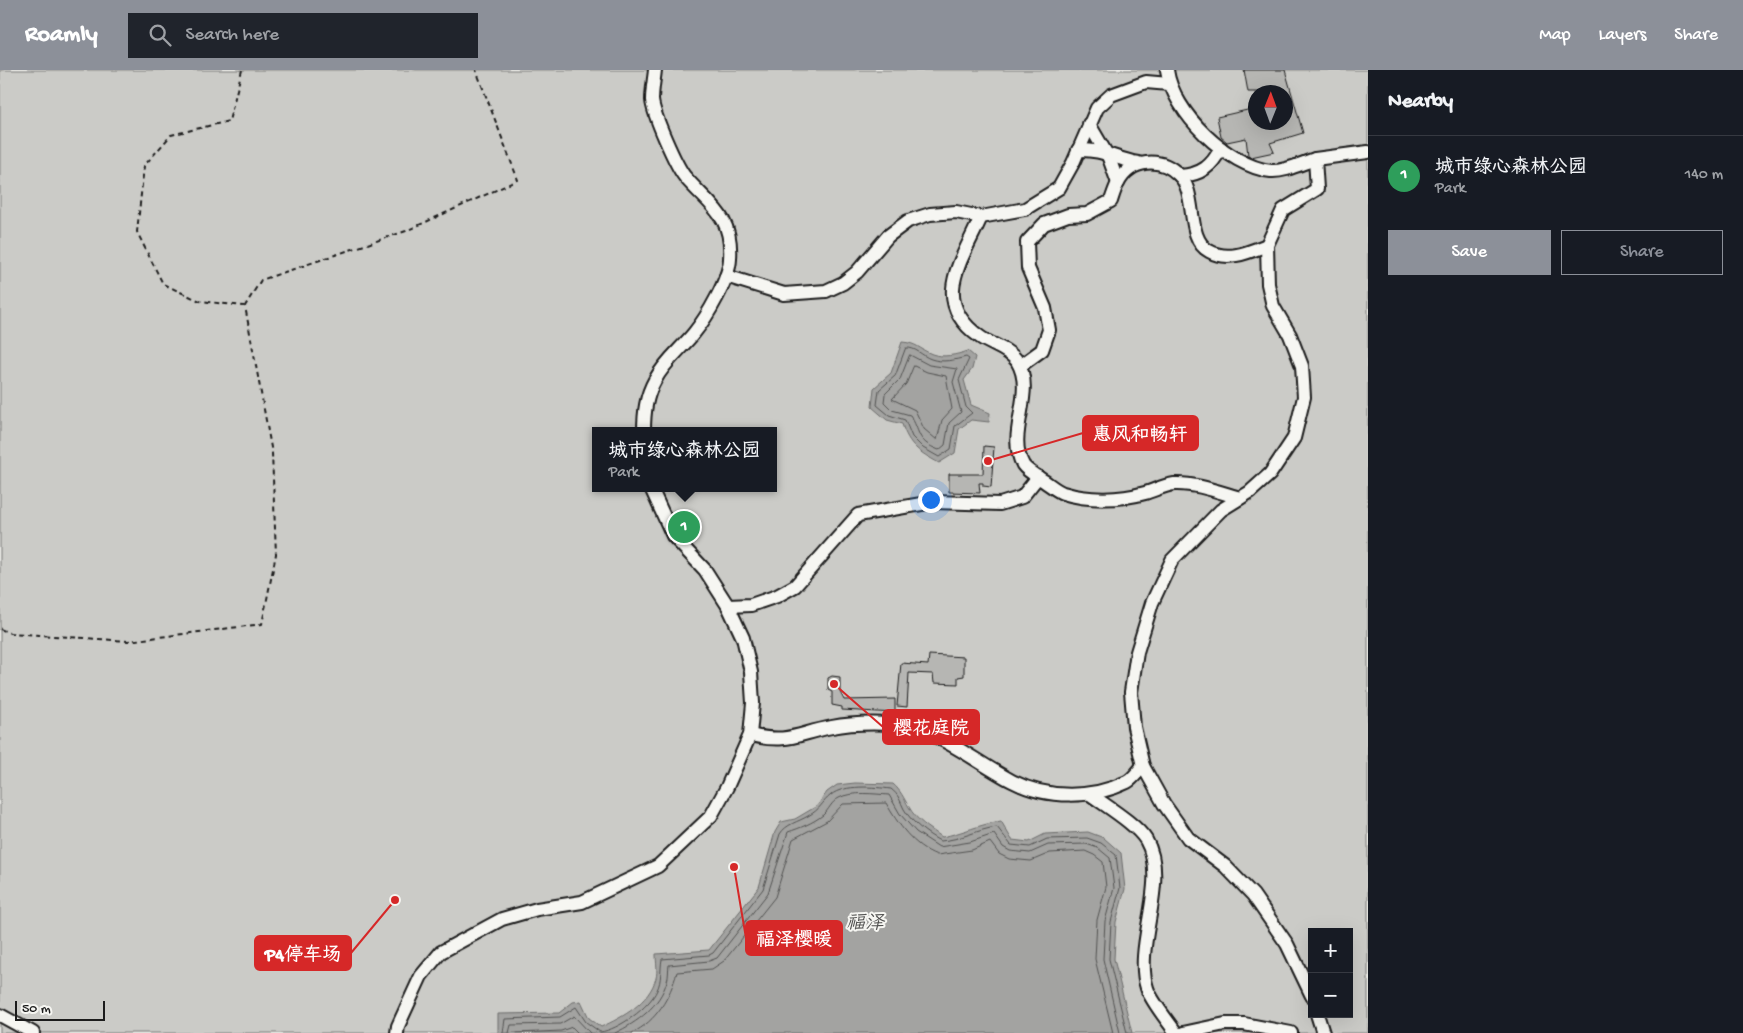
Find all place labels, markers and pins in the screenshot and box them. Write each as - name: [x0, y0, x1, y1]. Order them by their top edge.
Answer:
- callout: 惠风和畅轩: [1083, 416, 1198, 450]
- pin: 1: [668, 508, 700, 546]
- callout: 樱花庭院: [883, 710, 979, 744]
- callout: 福泽樱暖: [746, 921, 842, 955]
- callout: P4停车场: [255, 936, 351, 970]

